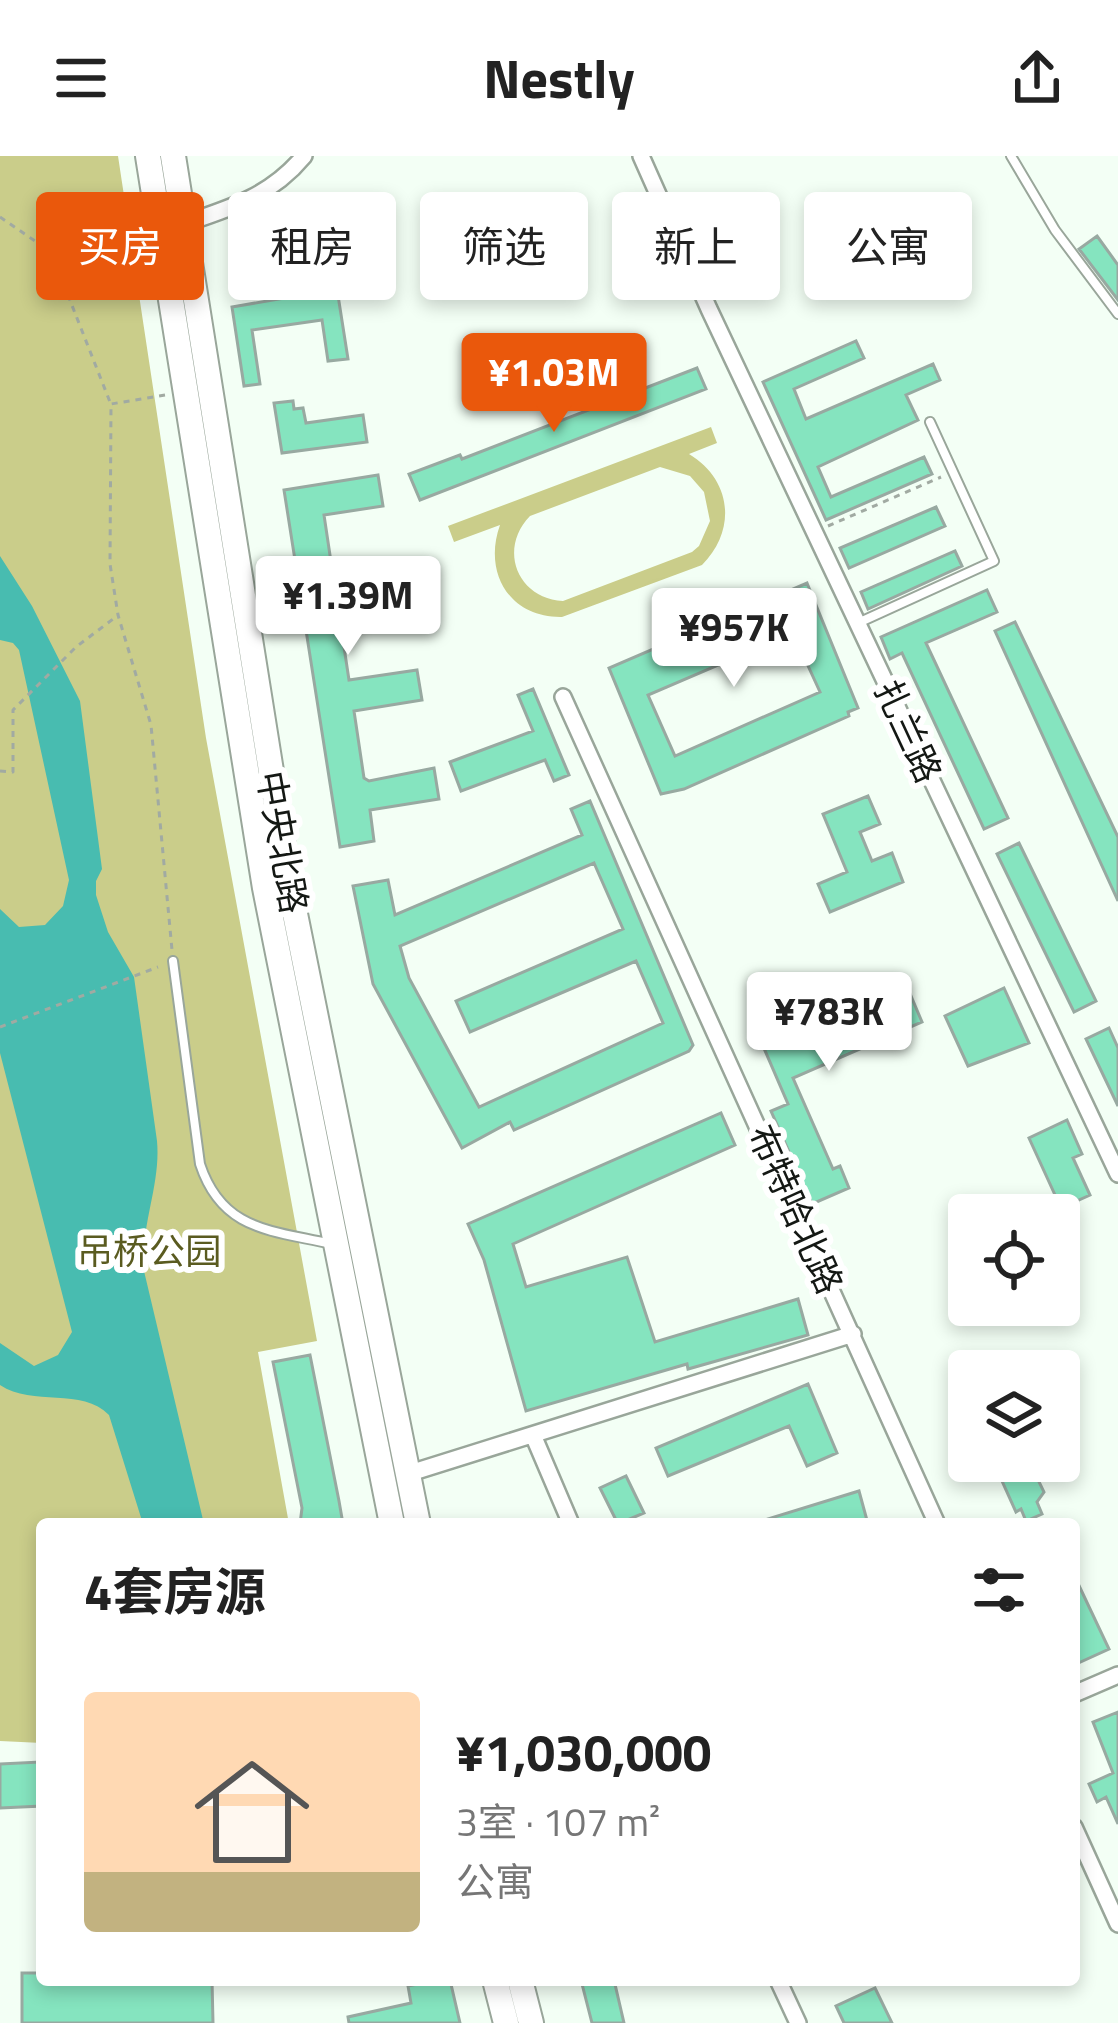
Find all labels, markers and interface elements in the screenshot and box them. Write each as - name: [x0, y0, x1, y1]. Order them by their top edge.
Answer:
- text: Nestly: [483, 37, 635, 119]
- icon: menu: [48, 45, 114, 111]
- icon: share: [1004, 45, 1070, 111]
- chip: 买房: [36, 192, 204, 300]
- chip: 租房: [228, 192, 396, 300]
- chip: 筛选: [420, 192, 588, 300]
- chip: 新上: [612, 192, 780, 300]
- chip: 公寓: [804, 192, 972, 300]
- pin: ¥1.03M: [456, 333, 652, 435]
- text: ¥1.03M: [489, 342, 619, 401]
- pin: ¥1.39M: [250, 556, 446, 658]
- text: ¥1.39M: [283, 565, 413, 624]
- pin: ¥957K: [650, 588, 818, 690]
- text: ¥957K: [679, 597, 789, 656]
- street label: 扎兰路: [861, 670, 957, 792]
- street label: 中央北路: [243, 766, 323, 918]
- pin: ¥783K: [745, 972, 913, 1074]
- text: ¥783K: [774, 981, 884, 1040]
- street label: 布特哈北路: [734, 1116, 858, 1302]
- map controls: [948, 1194, 1080, 1482]
- button: locate: [948, 1194, 1080, 1326]
- park label: 吊桥公园: [77, 1223, 221, 1278]
- button: layers: [948, 1350, 1080, 1482]
- text: 4套房源: [84, 1552, 266, 1630]
- icon: filters: [966, 1557, 1032, 1623]
- text: ¥1,030,000: [456, 1713, 711, 1791]
- icon: home: [180, 1740, 324, 1884]
- text: 3室 · 107 m²: [456, 1792, 660, 1851]
- text: 公寓: [456, 1852, 534, 1911]

